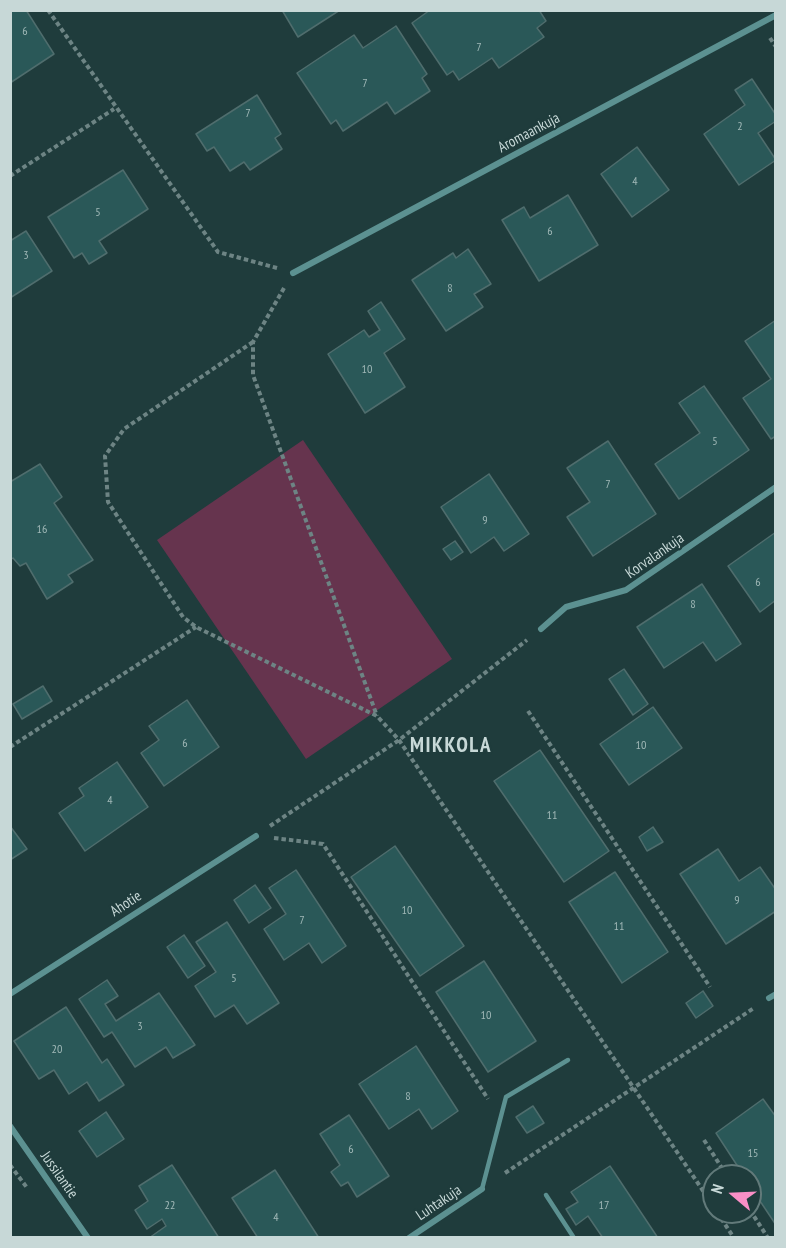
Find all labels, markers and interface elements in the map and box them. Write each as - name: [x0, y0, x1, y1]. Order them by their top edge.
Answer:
- house number: 6: [22, 25, 28, 39]
- house number: 7: [476, 41, 482, 55]
- house number: 7: [362, 77, 368, 91]
- house number: 7: [245, 107, 251, 121]
- street label: Aromaankuja: [495, 109, 563, 157]
- house number: 2: [737, 120, 743, 134]
- house number: 4: [632, 175, 638, 189]
- house number: 5: [95, 206, 101, 220]
- house number: 6: [547, 225, 553, 239]
- house number: 3: [23, 249, 29, 263]
- house number: 8: [447, 282, 453, 296]
- house number: 10: [362, 363, 372, 377]
- house number: 5: [712, 435, 718, 449]
- house number: 7: [605, 478, 611, 492]
- house number: 9: [482, 514, 488, 528]
- house number: 16: [37, 523, 47, 537]
- street label: Korvalankuja: [622, 529, 688, 583]
- house number: 6: [755, 576, 761, 590]
- house number: 8: [690, 598, 696, 612]
- district label: MIKKOLA: [410, 733, 492, 759]
- house number: 6: [182, 737, 188, 751]
- house number: 10: [636, 739, 646, 753]
- house number: 4: [107, 794, 113, 808]
- house number: 11: [547, 809, 557, 823]
- street label: Ahotie: [107, 887, 145, 921]
- house number: 9: [734, 894, 740, 908]
- house number: 10: [402, 904, 412, 918]
- house number: 7: [299, 914, 305, 928]
- house number: 11: [614, 920, 624, 934]
- house number: 5: [231, 972, 237, 986]
- house number: 10: [481, 1009, 491, 1023]
- house number: 3: [137, 1020, 143, 1034]
- house number: 20: [52, 1043, 62, 1057]
- house number: 8: [405, 1090, 411, 1104]
- house number: 6: [348, 1143, 354, 1157]
- house number: 15: [748, 1147, 758, 1161]
- street label: Jussilantie: [36, 1148, 82, 1202]
- north arrow: [702, 1164, 762, 1224]
- street label: Luhtakuja: [413, 1181, 465, 1225]
- text: N: [706, 1181, 728, 1196]
- house number: 22: [165, 1199, 175, 1213]
- house number: 17: [599, 1199, 609, 1213]
- house number: 4: [273, 1211, 279, 1225]

